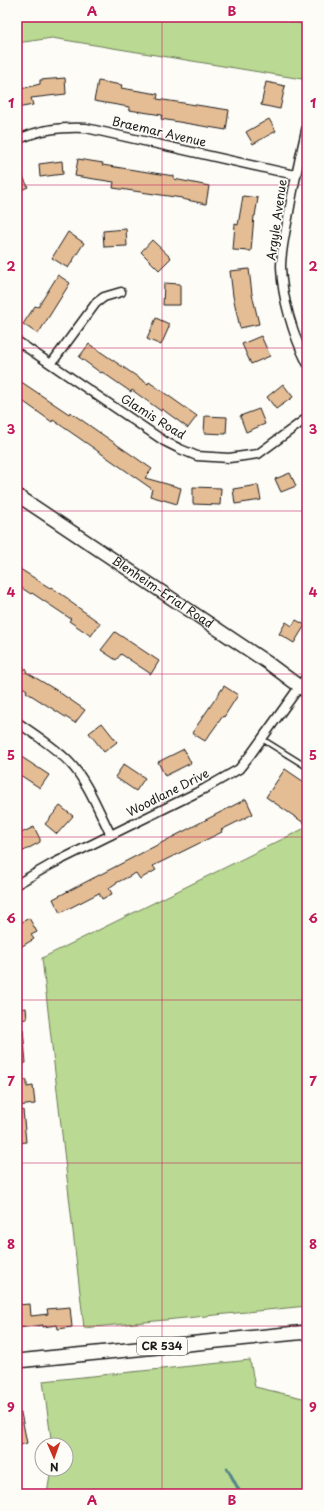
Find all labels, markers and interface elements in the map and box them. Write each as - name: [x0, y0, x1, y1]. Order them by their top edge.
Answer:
- text: A: [87, 1, 97, 20]
- text: B: [228, 1, 237, 20]
- text: 1: [8, 93, 14, 112]
- text: 1: [310, 93, 316, 112]
- street label: Braemar Avenue: [110, 111, 209, 151]
- street label: Argyle Avenue: [261, 178, 291, 262]
- text: 2: [6, 256, 16, 275]
- text: 2: [308, 256, 318, 275]
- street label: Glamis Road: [118, 389, 189, 443]
- text: 3: [7, 419, 16, 438]
- text: 3: [309, 419, 318, 438]
- street label: Blenheim-Erial Road: [109, 551, 217, 632]
- text: 4: [7, 582, 16, 601]
- text: 4: [309, 582, 318, 601]
- text: 5: [7, 745, 15, 764]
- text: 5: [309, 745, 317, 764]
- street label: Woodlane Drive: [123, 764, 212, 821]
- text: 6: [6, 908, 16, 927]
- text: 6: [308, 908, 318, 927]
- text: 7: [7, 1071, 15, 1090]
- text: 7: [309, 1071, 317, 1090]
- text: 8: [7, 1234, 15, 1253]
- text: 8: [309, 1234, 317, 1253]
- road number: CR 534: [137, 1337, 187, 1355]
- text: 9: [7, 1397, 15, 1416]
- text: 9: [309, 1397, 317, 1416]
- north arrow: [34, 1437, 74, 1477]
- text: N: [49, 1459, 59, 1476]
- text: A: [87, 1490, 97, 1509]
- text: B: [228, 1490, 237, 1509]

